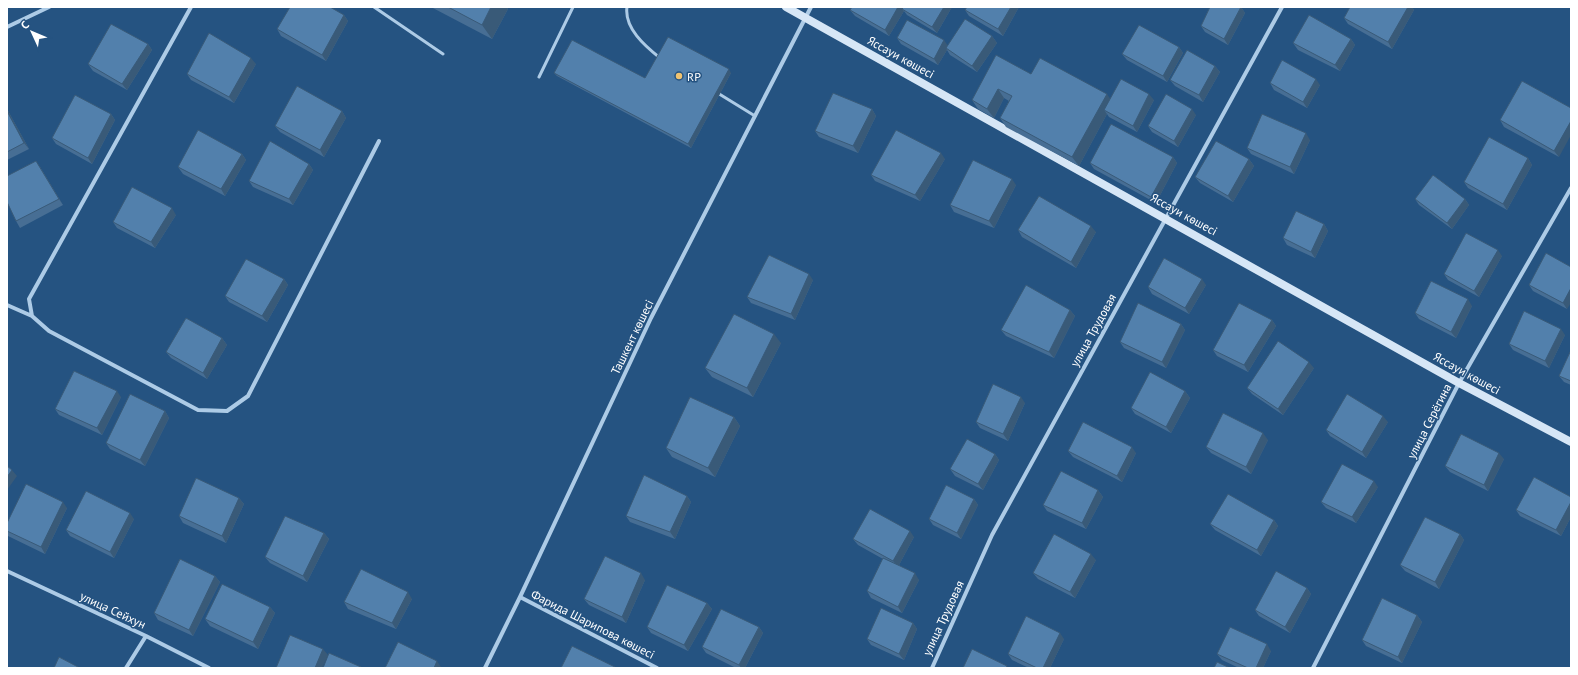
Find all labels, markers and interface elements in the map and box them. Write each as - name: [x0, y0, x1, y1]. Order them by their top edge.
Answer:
- north arrow: [12, 12, 52, 52]
- text: С: [18, 18, 32, 32]
- street label: Яссауи көшесі: [865, 32, 937, 82]
- place label: RP: [687, 69, 701, 84]
- marker: RP: [674, 71, 684, 81]
- street label: Яссауи көшесі: [1148, 189, 1220, 239]
- street label: улица Трудовая: [1067, 291, 1119, 369]
- street label: Ташкент көшесі: [607, 297, 657, 377]
- street label: Яссауи көшесі: [1431, 348, 1503, 398]
- street label: улица Серёгина: [1404, 381, 1454, 461]
- street label: улица Трудовая: [919, 578, 967, 658]
- street label: Фарида Шарипова көшесі: [529, 586, 657, 662]
- street label: улица Сейхун: [78, 588, 148, 632]

